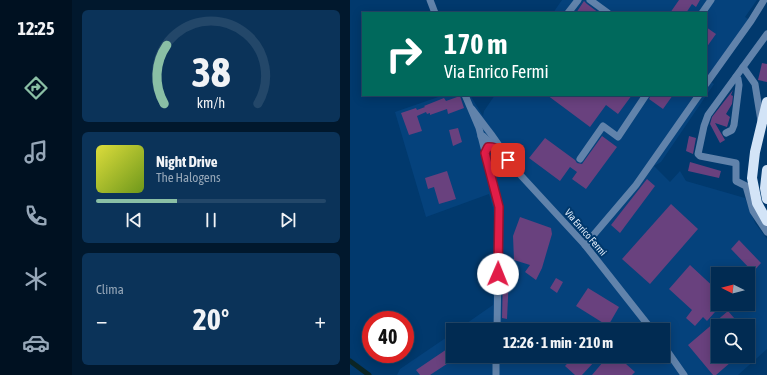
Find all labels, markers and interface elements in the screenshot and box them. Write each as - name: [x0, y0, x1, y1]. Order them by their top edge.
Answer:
- text: 12:25: [17, 18, 55, 39]
- icon: right: [378, 28, 430, 80]
- text: 170 m: [444, 28, 507, 60]
- text: 38: [191, 48, 231, 96]
- text: Via Enrico Fermi: [444, 61, 549, 82]
- icon: directions: [22, 74, 50, 102]
- text: km/h: [197, 94, 225, 110]
- icon: music: [22, 138, 50, 166]
- pin: [491, 143, 525, 177]
- icon: arrive: [497, 149, 519, 171]
- text: Night Drive: [156, 153, 218, 170]
- text: The Halogens: [156, 170, 221, 185]
- icon: phone: [22, 202, 50, 230]
- street label: Via Enrico Fermi: [562, 207, 609, 258]
- icon: previous: [123, 209, 145, 231]
- icon: pause: [200, 209, 222, 231]
- icon: next: [277, 209, 299, 231]
- position arrow: [477, 253, 519, 295]
- icon: climate: [22, 265, 50, 293]
- north arrow: [711, 267, 755, 311]
- map controls: [711, 267, 755, 363]
- text: Clima: [96, 282, 124, 297]
- text: 20°: [193, 302, 229, 336]
- text: −: [96, 307, 107, 333]
- text: +: [315, 307, 326, 333]
- speed limit sign: 40: [362, 311, 414, 363]
- button: search: [711, 319, 755, 363]
- icon: car: [22, 329, 50, 357]
- text: 12:26 · 1 min · 210 m: [503, 334, 613, 351]

